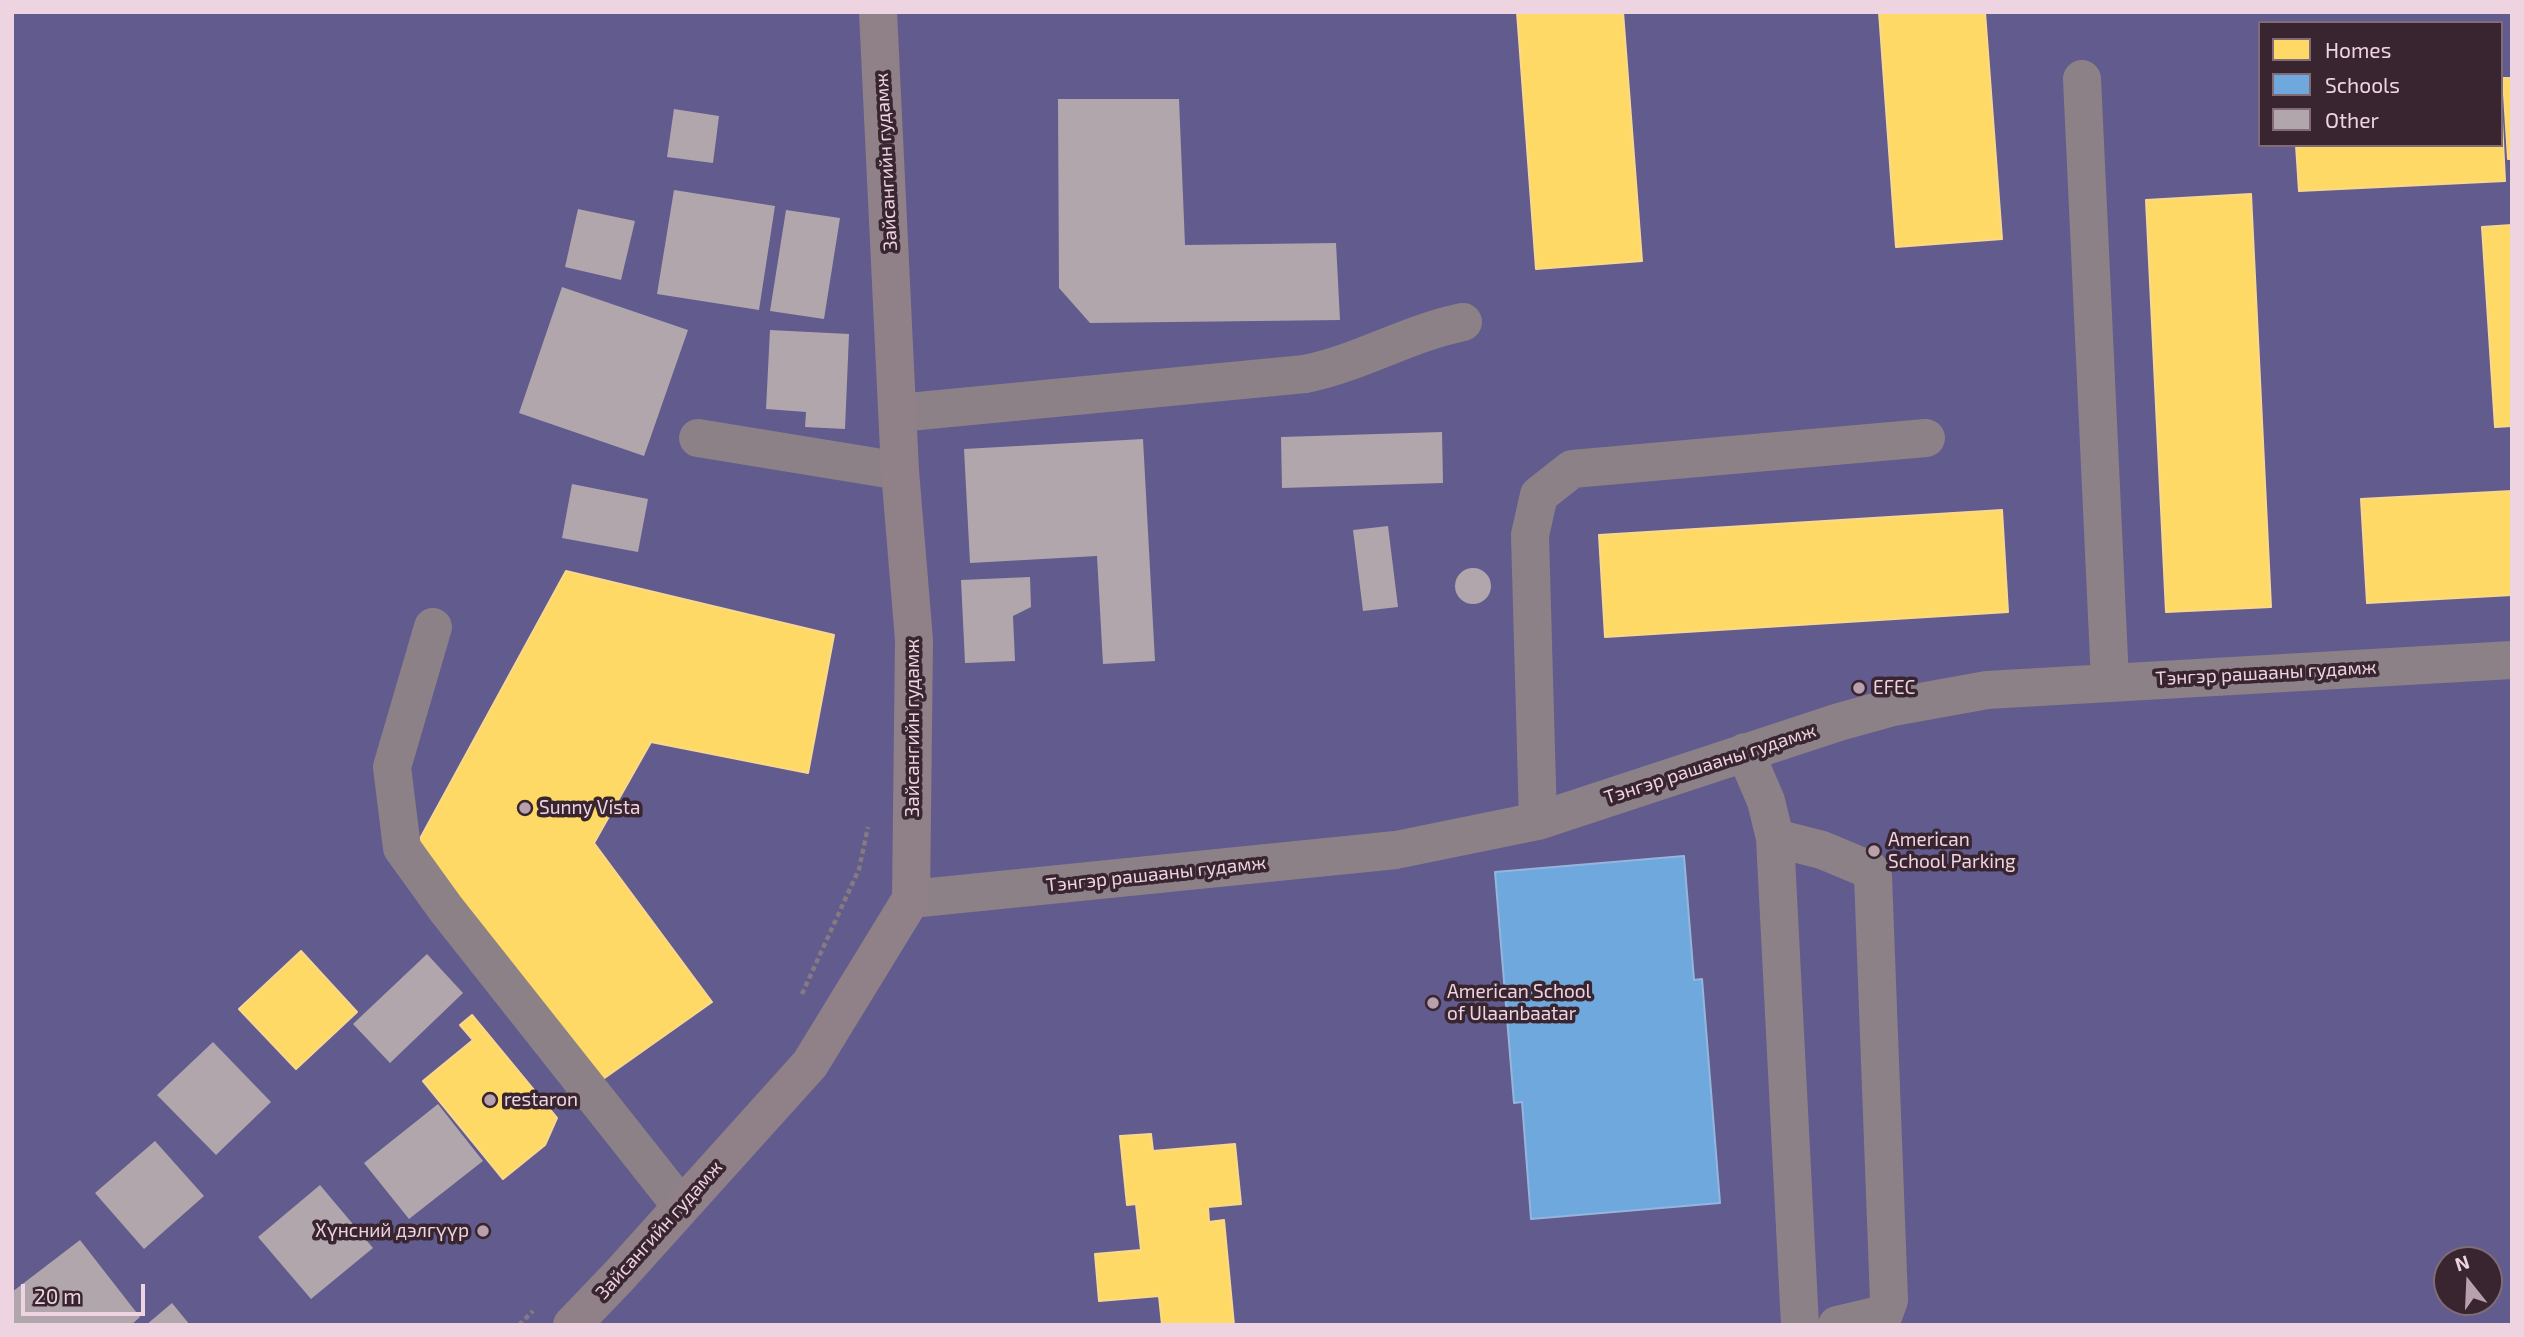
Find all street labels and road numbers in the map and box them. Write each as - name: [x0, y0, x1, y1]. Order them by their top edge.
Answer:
- street label: Зайсангийн гудамж: [870, 72, 902, 252]
- street label: Зайсангийн гудамж: [902, 639, 924, 817]
- street label: Тэнгэр рашааны гудамж: [2155, 656, 2377, 690]
- street label: Тэнгэр рашааны гудамж: [1601, 719, 1819, 809]
- street label: Тэнгэр рашааны гудамж: [1045, 851, 1267, 897]
- street label: Зайсангийн гудамж: [591, 1156, 727, 1304]

